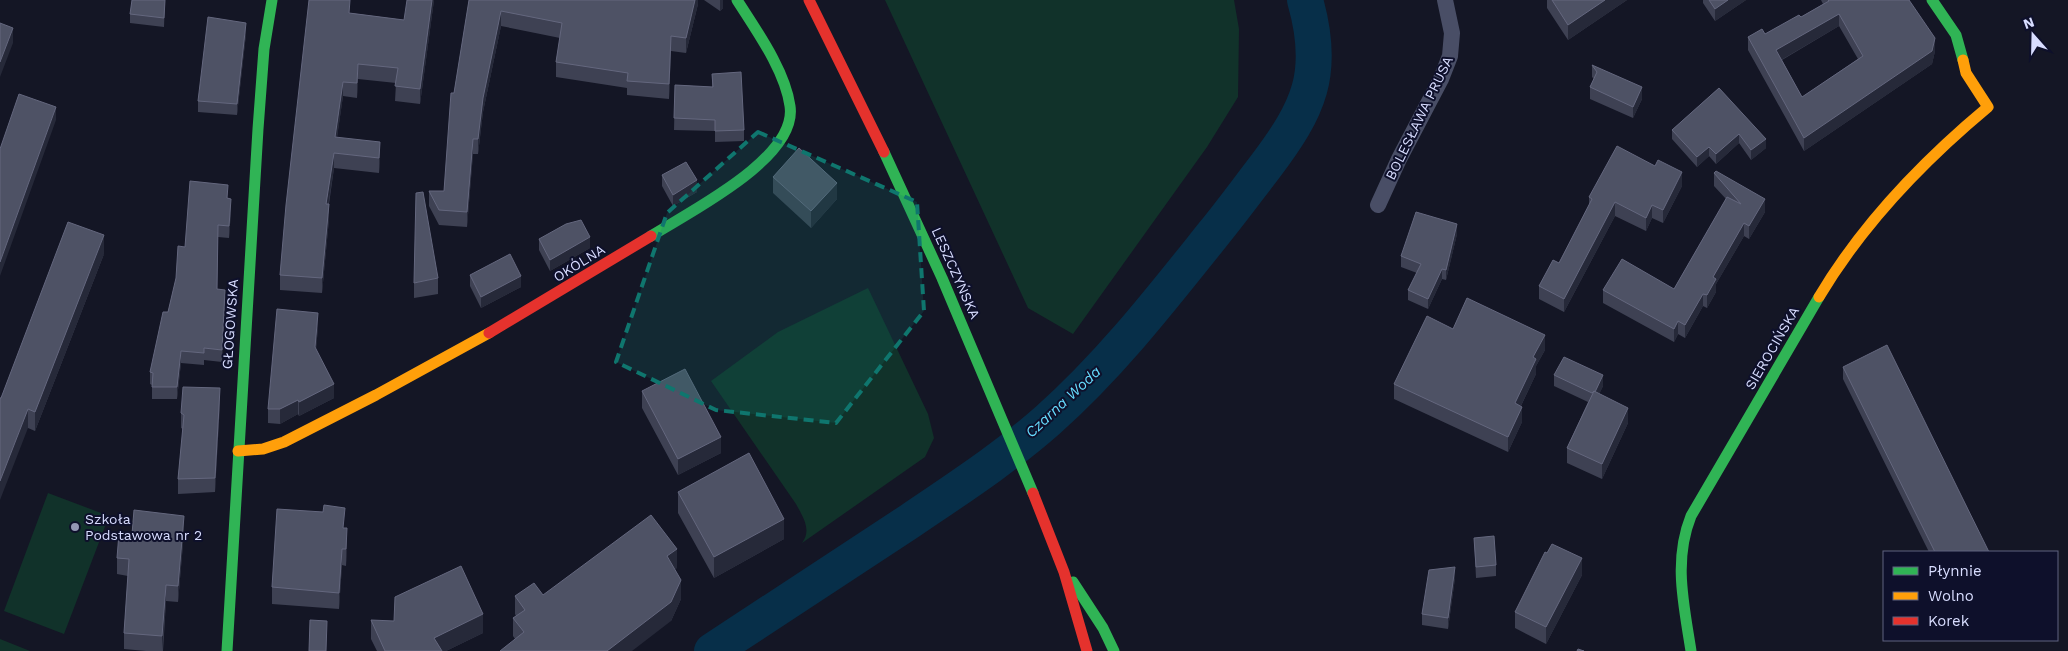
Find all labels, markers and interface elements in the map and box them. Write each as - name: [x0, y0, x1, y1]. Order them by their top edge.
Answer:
- north arrow: [2008, 10, 2058, 60]
- text: N: [2021, 13, 2036, 32]
- street label: BOLESŁAWA PRUSA: [1382, 54, 1456, 182]
- street label: LESZCZYŃSKA: [929, 225, 983, 321]
- street label: OKÓLNA: [550, 241, 608, 285]
- street label: GŁOGOWSKA: [219, 278, 241, 370]
- street label: SIEROCIŃSKA: [1742, 304, 1802, 392]
- water label: Czarna Woda: [1022, 363, 1104, 441]
- place label: Szkoła Podstawowa nr 2: [85, 511, 202, 543]
- marker: Szkoła Podstawowa nr 2: [69, 521, 81, 533]
- legend: [1883, 551, 2058, 641]
- text: Płynnie: [1928, 562, 1982, 580]
- text: Wolno: [1928, 587, 1974, 605]
- text: Korek: [1928, 612, 1970, 630]

